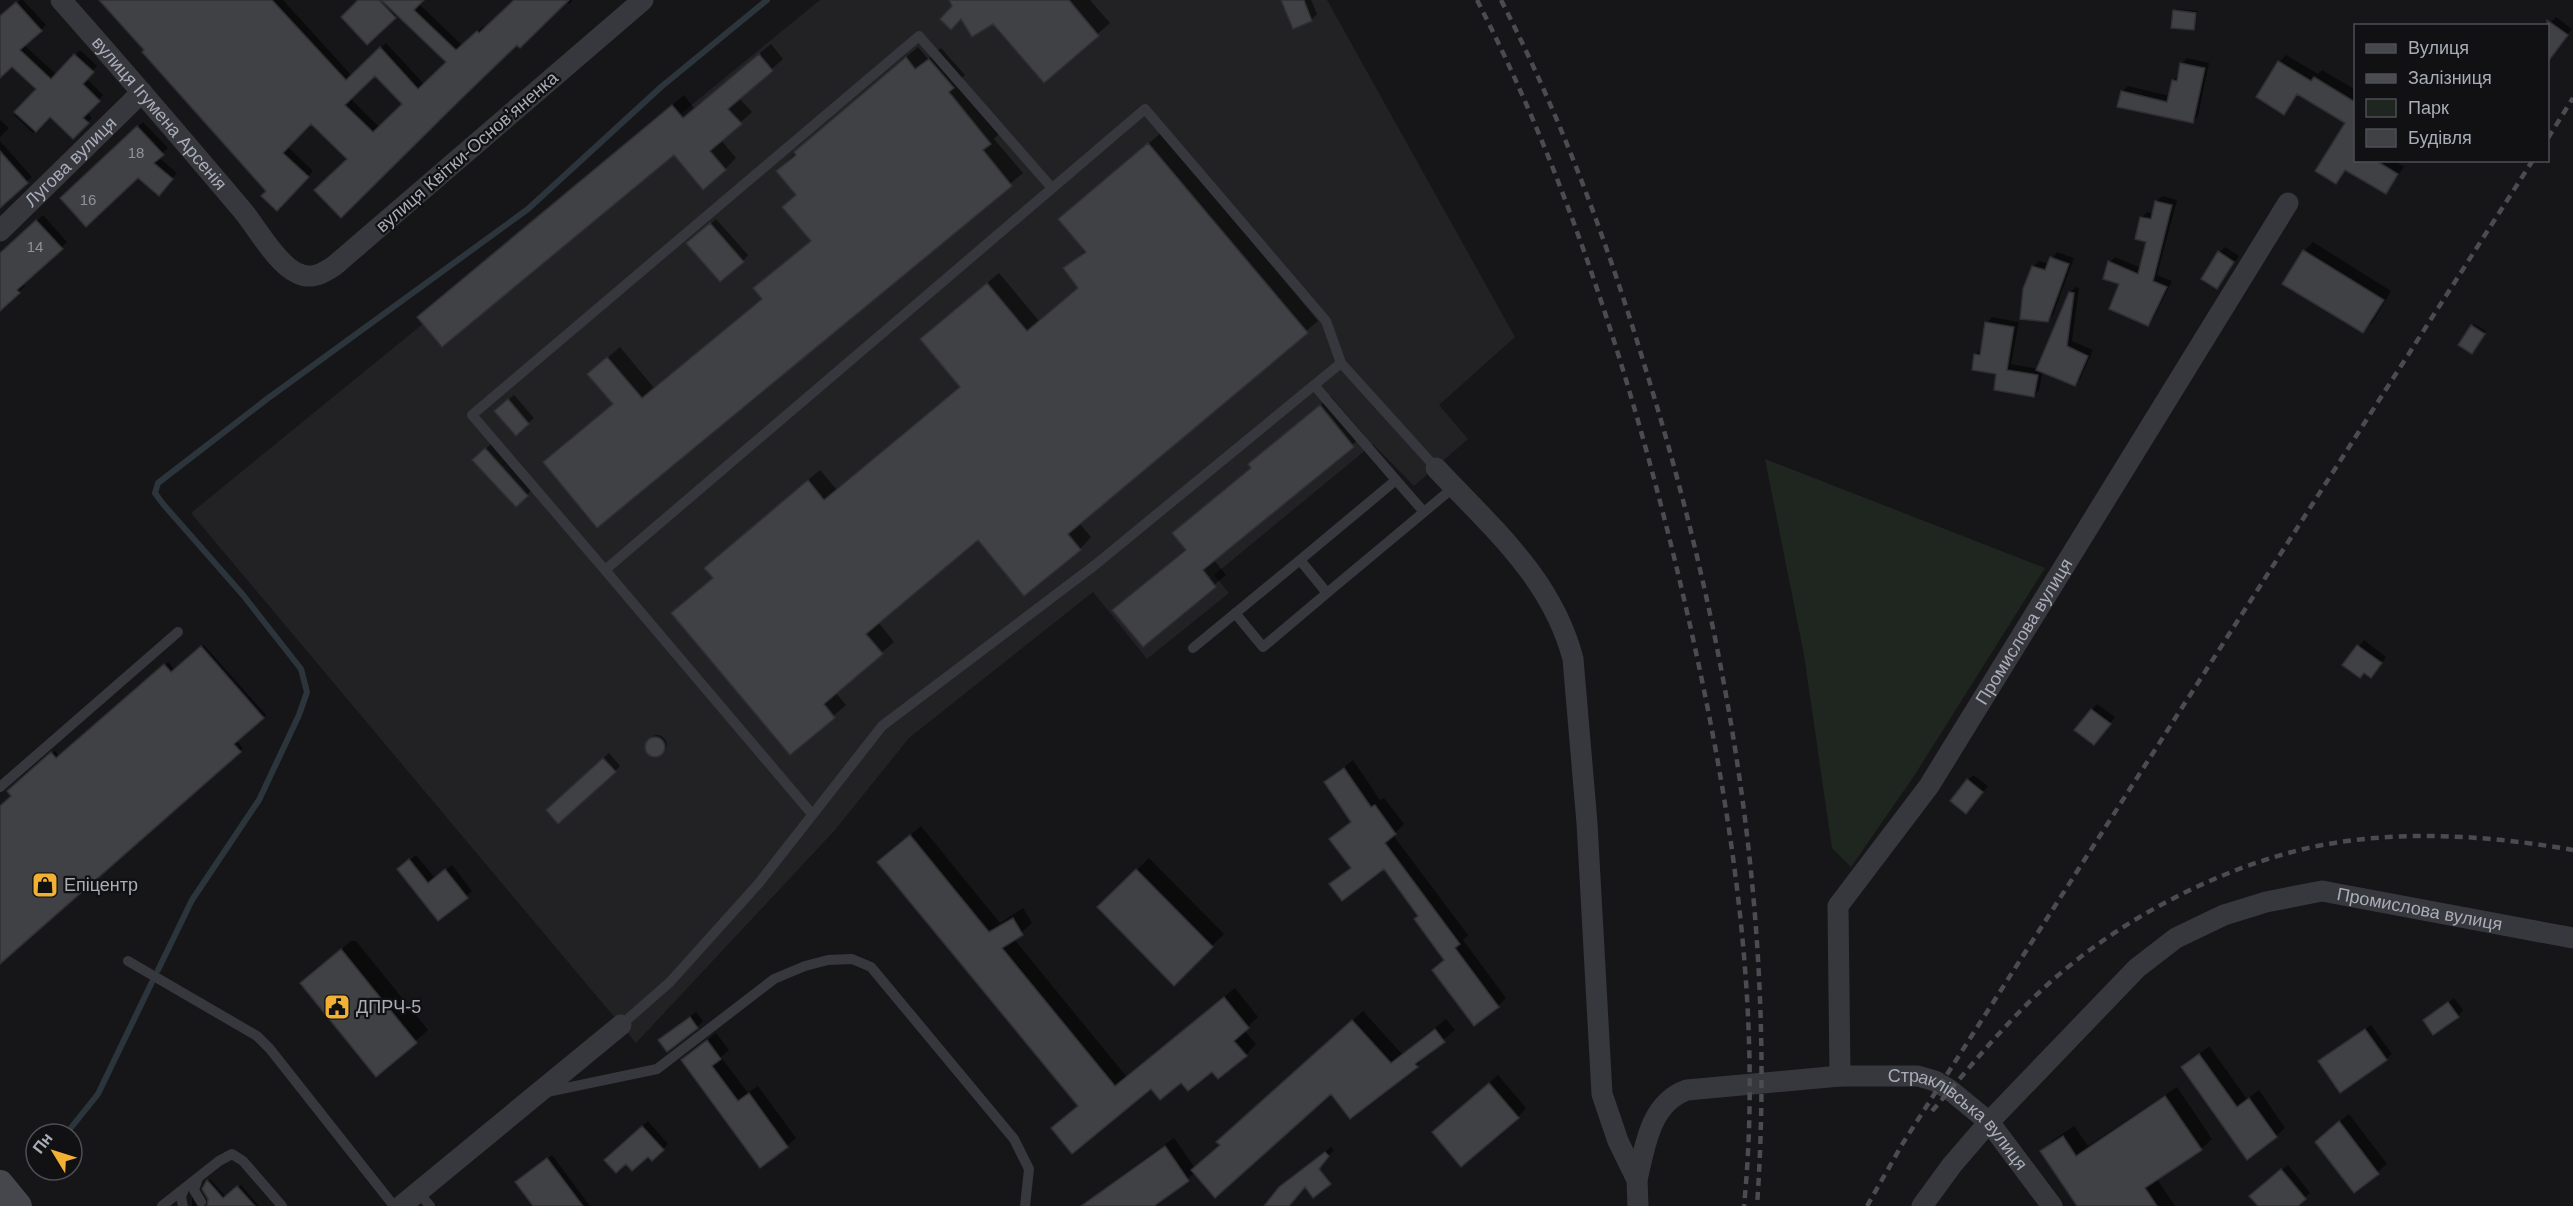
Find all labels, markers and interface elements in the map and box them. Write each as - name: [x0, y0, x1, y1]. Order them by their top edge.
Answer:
- legend: [2354, 24, 2549, 162]
- street label: вулиця Ігумена Арсенія: [88, 33, 231, 194]
- text: Вулиця: [2408, 38, 2469, 58]
- street label: вулиця Квітки-Основʼяненка: [372, 67, 563, 236]
- text: Залізниця: [2408, 68, 2492, 88]
- text: Парк: [2408, 98, 2449, 118]
- street label: Лугова вулиця: [21, 113, 121, 211]
- text: Будівля: [2408, 128, 2472, 148]
- house number: 18: [128, 144, 144, 161]
- house number: 16: [80, 191, 96, 208]
- house number: 14: [27, 238, 43, 255]
- street label: Промислова вулиця: [1972, 555, 2077, 708]
- shop icon: Епіцентр: [30, 870, 60, 900]
- place label: Епіцентр: [64, 875, 138, 895]
- street label: Промислова вулиця: [2335, 884, 2504, 935]
- public building icon: ДПРЧ-5: [322, 992, 352, 1022]
- place label: ДПРЧ-5: [356, 997, 421, 1017]
- street label: Страклівська вулиця: [1888, 1066, 2031, 1174]
- north arrow: [24, 1122, 84, 1182]
- text: Пн: [29, 1129, 56, 1157]

